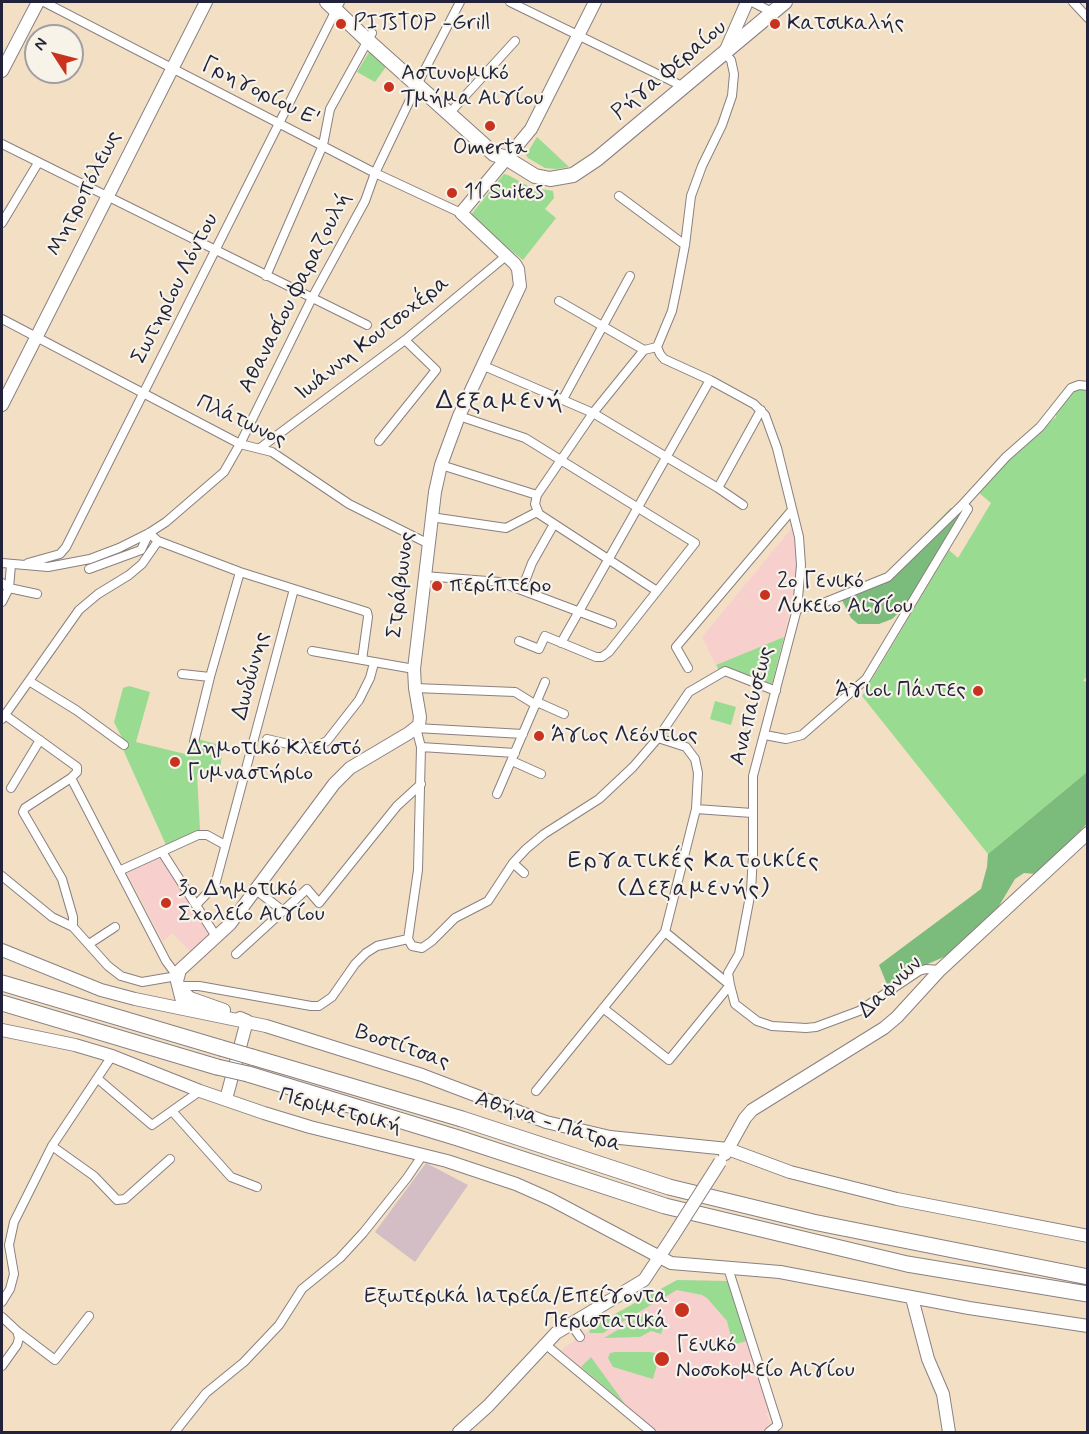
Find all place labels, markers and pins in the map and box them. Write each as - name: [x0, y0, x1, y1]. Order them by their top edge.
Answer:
- place label: PITsTOP -Grill: [353, 11, 490, 37]
- place label: Κατσικαλής: [787, 11, 904, 37]
- marker: PITsTOP -Grill: [334, 17, 348, 31]
- marker: Κατσικαλής: [768, 17, 782, 31]
- place label: Αστυνομικό Τμήμα Αιγίου: [401, 61, 543, 112]
- marker: Αστυνομικό Τμήμα Αιγίου: [382, 80, 396, 94]
- marker: Omerta: [483, 119, 497, 133]
- place label: Omerta: [453, 136, 527, 162]
- place label: 11 Suites: [464, 180, 544, 206]
- marker: 11 Suites: [445, 186, 459, 200]
- place label: 2ο Γενικό Λύκειο Αιγίου: [777, 569, 913, 620]
- place label: περίπτερο: [449, 573, 551, 599]
- marker: περίπτερο: [430, 579, 444, 593]
- marker: 2ο Γενικό Λύκειο Αιγίου: [758, 588, 772, 602]
- place label: Άγιοι Πάντες: [835, 678, 966, 704]
- marker: Άγιοι Πάντες: [971, 684, 985, 698]
- place label: Άγιος Λεόντιος: [551, 723, 698, 749]
- marker: Άγιος Λεόντιος: [532, 729, 546, 743]
- place label: Δημοτικό Κλειστό Γυμναστήριο: [187, 736, 361, 788]
- marker: Δημοτικό Κλειστό Γυμναστήριο: [168, 755, 182, 769]
- place label: 3ο Δημοτικό Σχολείο Αιγίου: [178, 877, 325, 928]
- marker: 3ο Δημοτικό Σχολείο Αιγίου: [159, 896, 173, 910]
- place label: Εξωτερικά Ιατρεία/Επείγοντα Περιστατικά: [364, 1284, 668, 1336]
- marker: Εξωτερικά Ιατρεία/Επείγοντα Περιστατικά: [673, 1301, 691, 1319]
- place label: Γενικό Νοσοκομείο Αιγίου: [676, 1333, 855, 1384]
- marker: Γενικό Νοσοκομείο Αιγίου: [653, 1350, 671, 1368]

